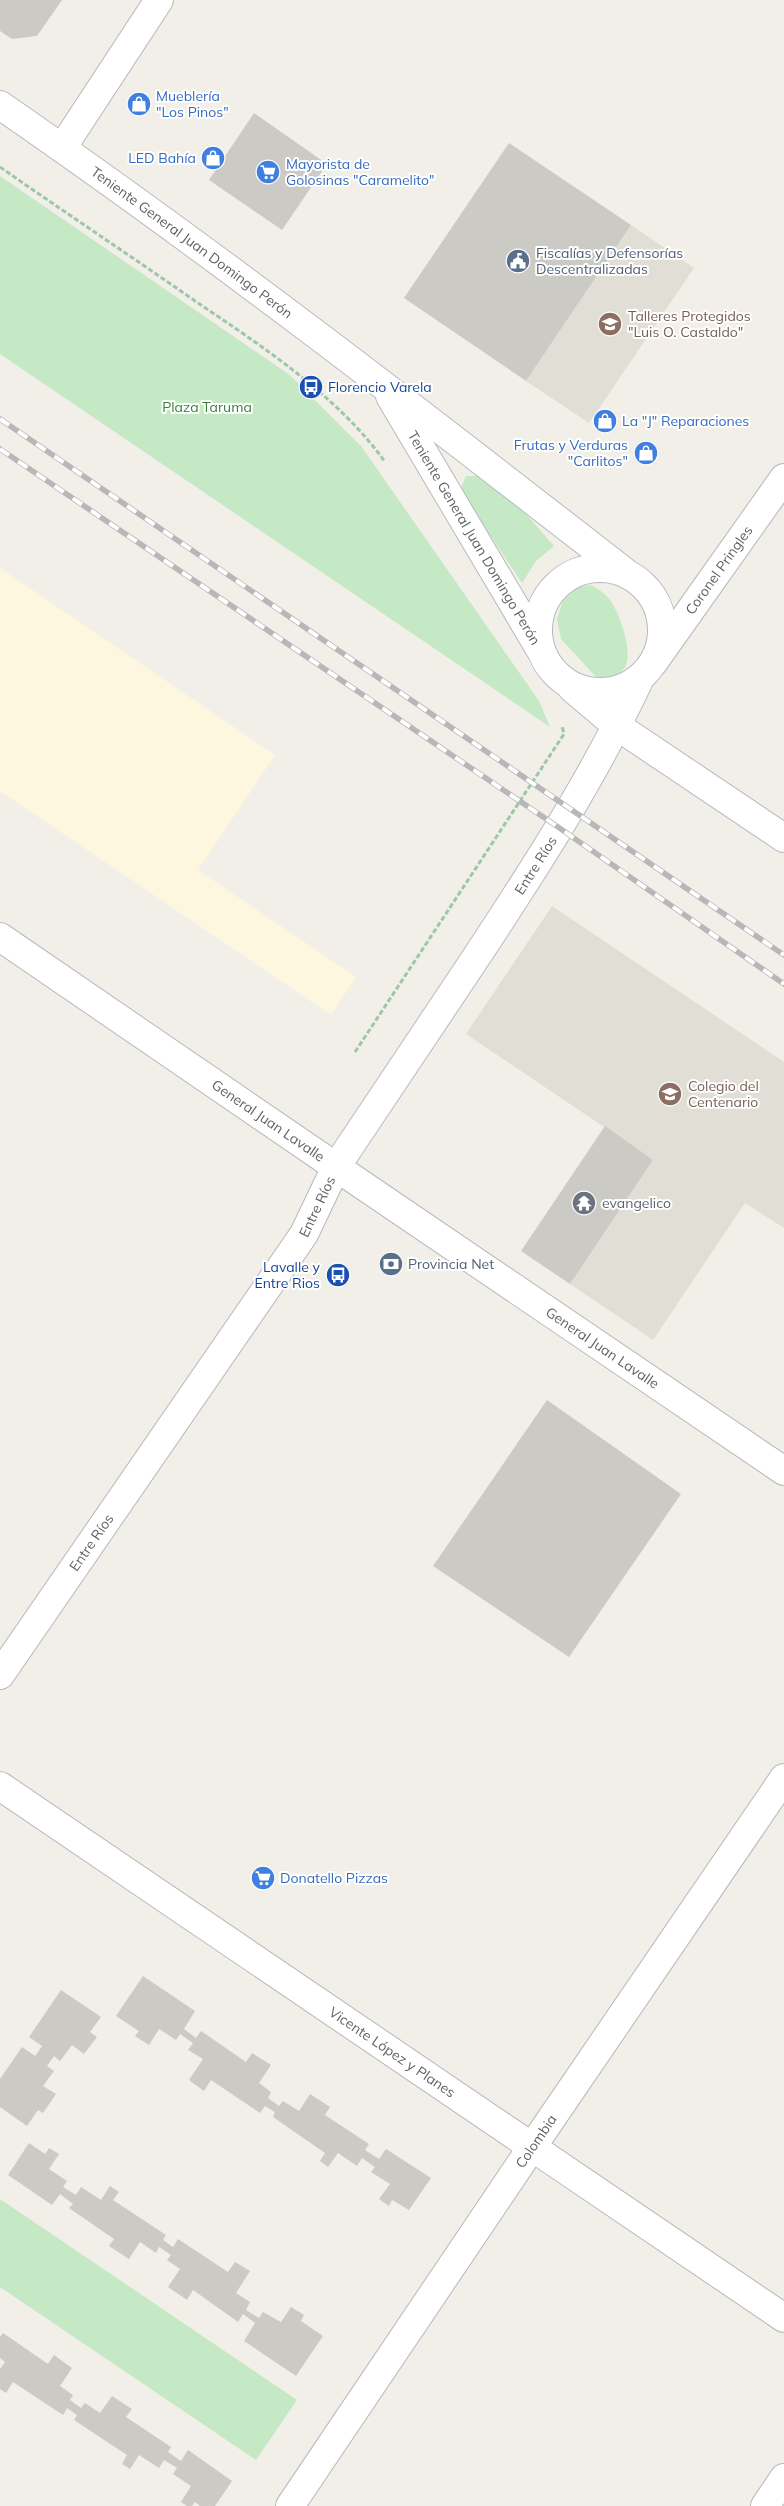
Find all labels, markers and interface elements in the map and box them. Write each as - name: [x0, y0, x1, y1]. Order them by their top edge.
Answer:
- place label: Mueblería "Los Pinos": [156, 87, 229, 121]
- shop icon: Mueblería "Los Pinos": [126, 91, 152, 117]
- shop icon: LED Bahía: [200, 145, 226, 171]
- place label: LED Bahía: [128, 149, 196, 167]
- place label: Mayorista de Golosinas "Caramelito": [286, 155, 435, 189]
- supermarket icon: Mayorista de Golosinas "Caramelito": [255, 159, 281, 185]
- street label: Teniente General Juan Domingo Perón: [87, 163, 296, 322]
- place label: Fiscalías y Defensorías Descentralizadas: [536, 244, 683, 278]
- public building icon: Fiscalías y Defensorías Descentralizadas: [505, 248, 531, 274]
- place label: Talleres Protegidos "Luis O. Castaldo": [628, 307, 751, 341]
- school or university icon: Talleres Protegidos "Luis O. Castaldo": [597, 311, 623, 337]
- bus stop icon: Florencio Varela: [298, 374, 324, 400]
- place label: Florencio Varela: [328, 378, 432, 396]
- park label: Plaza Taruma: [162, 398, 252, 416]
- shop icon: La "J" Reparaciones: [592, 408, 618, 434]
- place label: La "J" Reparaciones: [622, 412, 749, 430]
- street label: Teniente General Juan Domingo Perón: [404, 428, 545, 648]
- place label: Frutas y Verduras "Carlitos": [514, 436, 628, 470]
- shop icon: Frutas y Verduras "Carlitos": [633, 440, 659, 466]
- street label: Coronel Pringles: [681, 522, 757, 618]
- street label: Entre Ríos: [511, 833, 561, 898]
- street label: General Juan Lavalle: [208, 1076, 328, 1166]
- place label: Colegio del Centenario: [688, 1077, 759, 1111]
- school or university icon: Colegio del Centenario: [657, 1081, 683, 1107]
- street label: Entre Ríos: [295, 1173, 339, 1240]
- temple icon: evangelico: [571, 1190, 597, 1216]
- place label: evangelico: [602, 1194, 671, 1212]
- bank icon: Provincia Net: [378, 1251, 404, 1277]
- place label: Provincia Net: [408, 1255, 494, 1273]
- place label: Lavalle y Entre Rios: [254, 1258, 321, 1292]
- bus stop icon: Lavalle y Entre Rios: [325, 1262, 351, 1288]
- street label: General Juan Lavalle: [542, 1303, 663, 1393]
- street label: Entre Ríos: [65, 1510, 117, 1575]
- supermarket icon: Donatello Pizzas: [250, 1865, 276, 1891]
- place label: Donatello Pizzas: [280, 1869, 388, 1887]
- street label: Vicente López y Planes: [325, 2003, 459, 2102]
- street label: Colombia: [511, 2111, 561, 2171]

